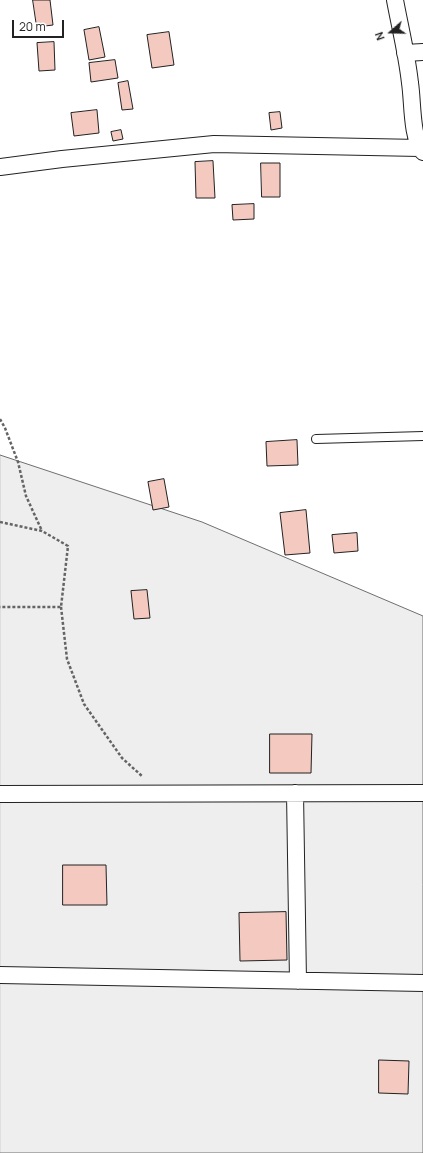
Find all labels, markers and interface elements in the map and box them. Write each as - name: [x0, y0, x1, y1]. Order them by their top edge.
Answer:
- scale bar: [14, 12, 66, 38]
- north arrow: [371, 12, 411, 52]
- text: 20 m: [19, 18, 46, 35]
- text: N: [371, 30, 388, 43]

